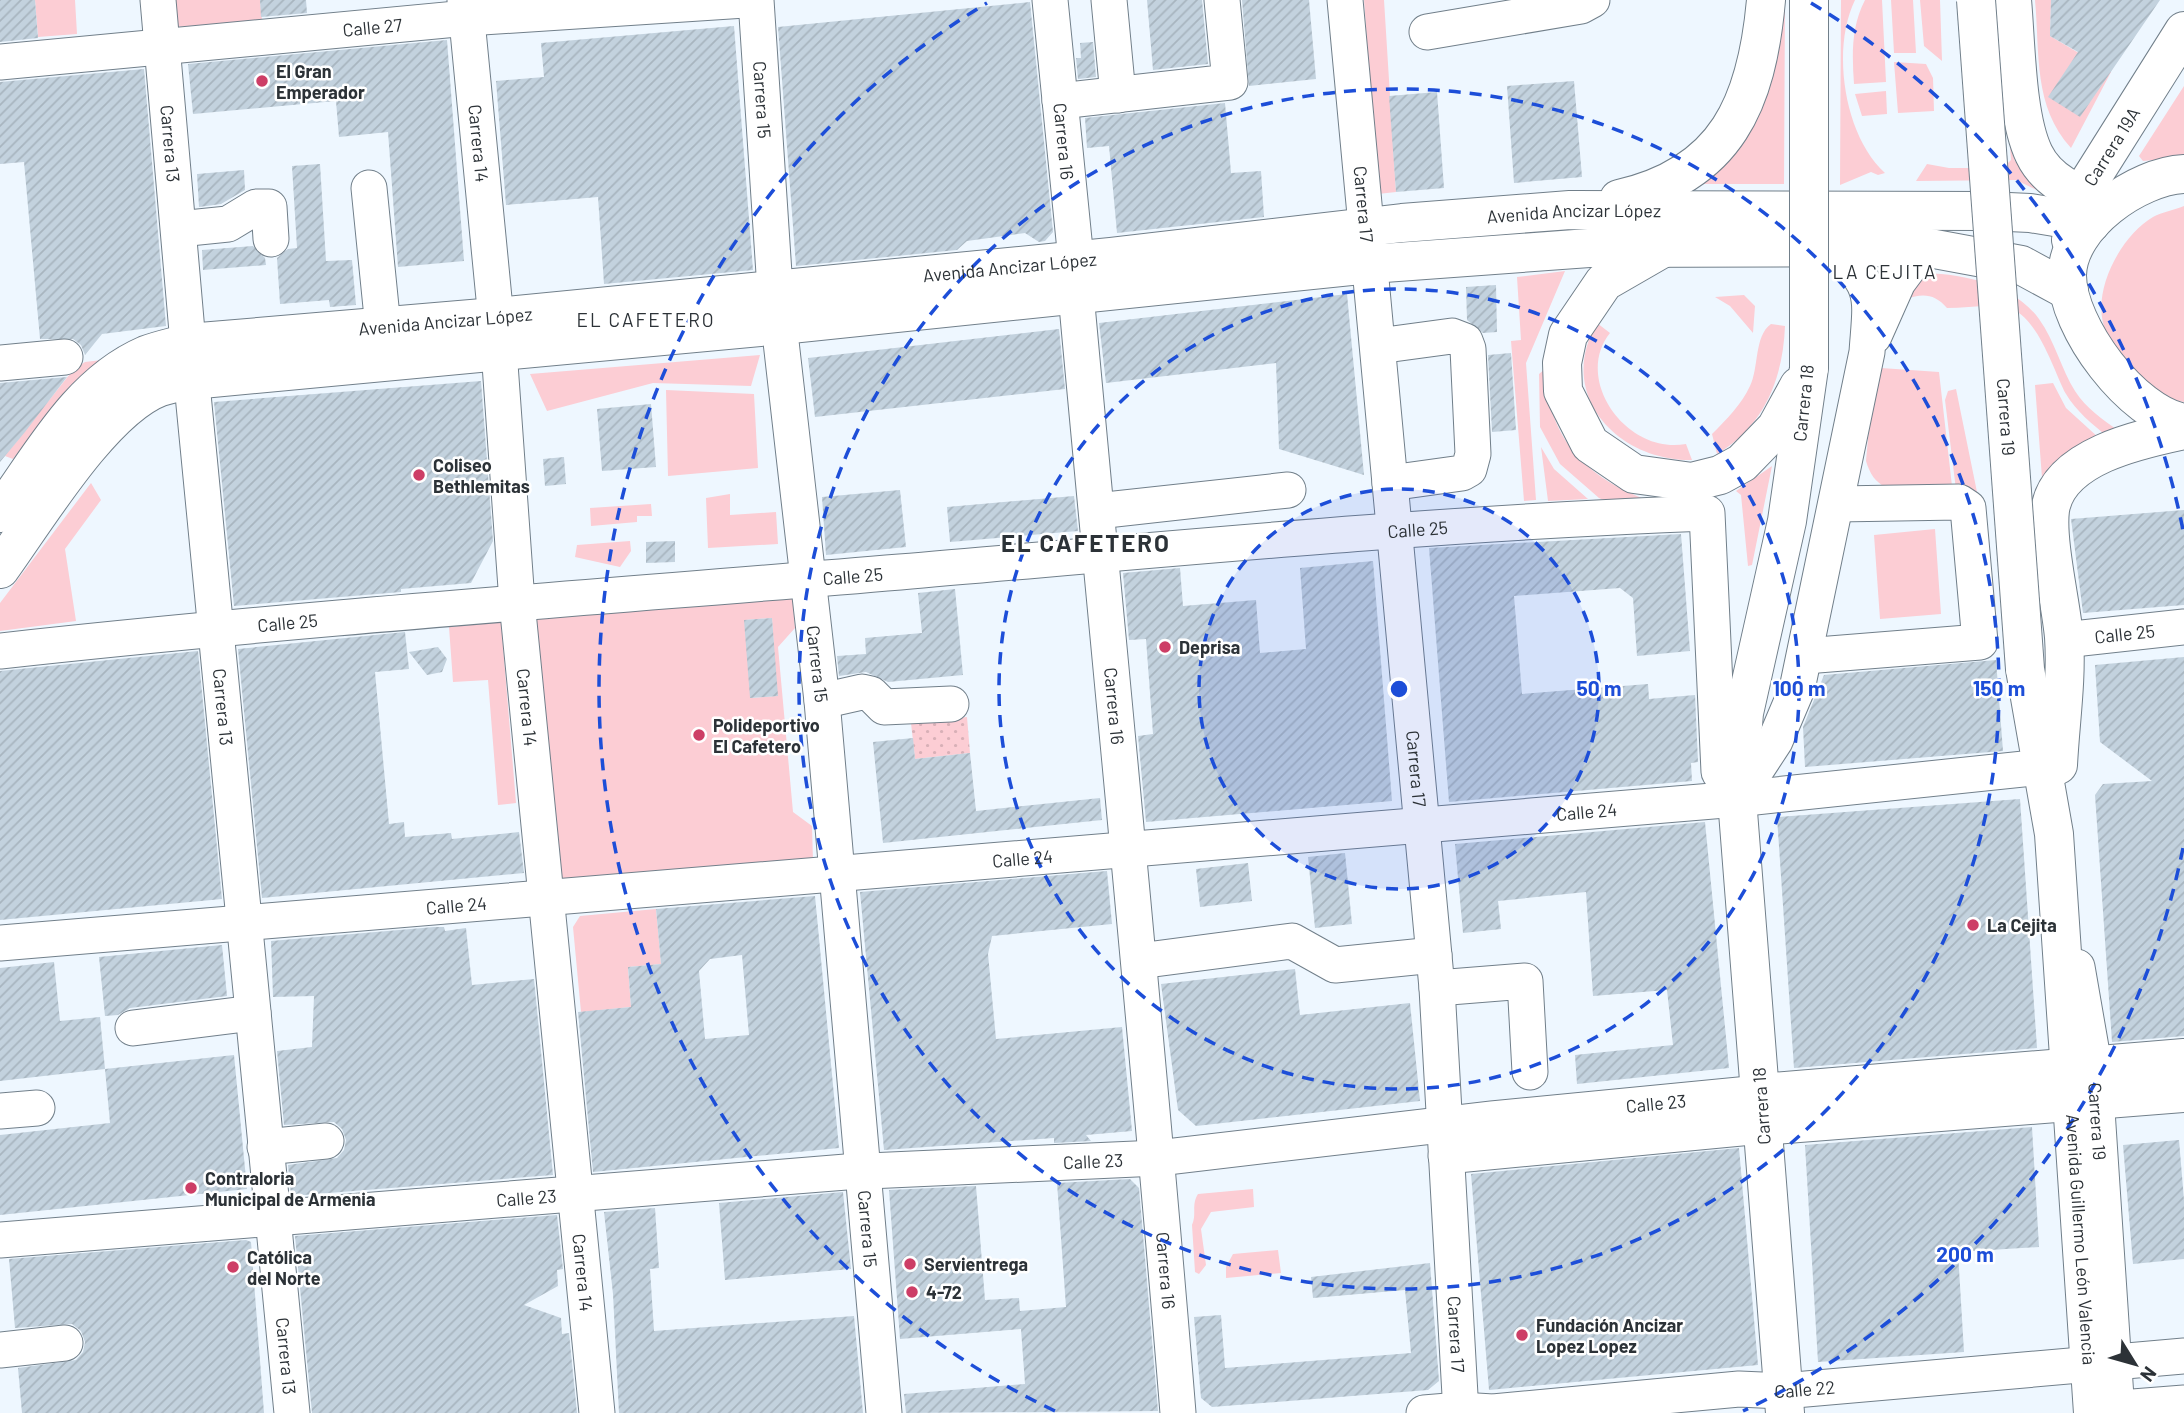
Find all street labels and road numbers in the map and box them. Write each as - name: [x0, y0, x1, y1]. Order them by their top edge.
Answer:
- street label: Calle 27: [342, 13, 404, 41]
- street label: Carrera 15: [749, 60, 776, 139]
- street label: Carrera 16: [1049, 102, 1079, 181]
- street label: Carrera 14: [464, 103, 494, 183]
- street label: Carrera 19A: [2078, 103, 2144, 190]
- street label: Carrera 13: [156, 104, 185, 183]
- street label: Carrera 17: [1349, 165, 1379, 244]
- street label: Avenida Ancizar López: [1486, 199, 1661, 227]
- street label: Avenida Ancizar López: [922, 247, 1098, 286]
- street label: Avenida Ancizar López: [358, 302, 533, 340]
- street label: Carrera 18: [1788, 363, 1818, 443]
- street label: Carrera 19: [1993, 377, 2020, 456]
- street label: Calle 25: [1387, 516, 1449, 542]
- street label: Calle 25: [822, 562, 884, 589]
- street label: Calle 25: [256, 609, 319, 636]
- street label: Calle 25: [2093, 619, 2156, 648]
- street label: Carrera 15: [802, 624, 833, 704]
- street label: Carrera 16: [1100, 666, 1129, 746]
- street label: Carrera 13: [209, 667, 238, 747]
- street label: Carrera 14: [513, 667, 542, 747]
- street label: Carrera 17: [1402, 729, 1431, 808]
- street label: Calle 24: [1555, 798, 1618, 825]
- street label: Calle 24: [991, 845, 1054, 872]
- street label: Calle 24: [425, 892, 488, 919]
- street label: Carrera 18: [1747, 1067, 1775, 1145]
- street label: Carrera 19: [2084, 1082, 2111, 1161]
- street label: Calle 23: [1625, 1089, 1687, 1117]
- street label: Avenida Guillermo León Valencia: [2062, 1113, 2101, 1366]
- street label: Calle 23: [1062, 1149, 1124, 1173]
- street label: Calle 23: [495, 1184, 557, 1211]
- street label: Carrera 15: [854, 1189, 882, 1268]
- street label: Carrera 16: [1152, 1231, 1180, 1310]
- street label: Carrera 14: [568, 1232, 598, 1312]
- street label: Carrera 17: [1443, 1295, 1470, 1374]
- street label: Carrera 13: [272, 1316, 301, 1396]
- street label: Calle 22: [1774, 1376, 1836, 1402]

